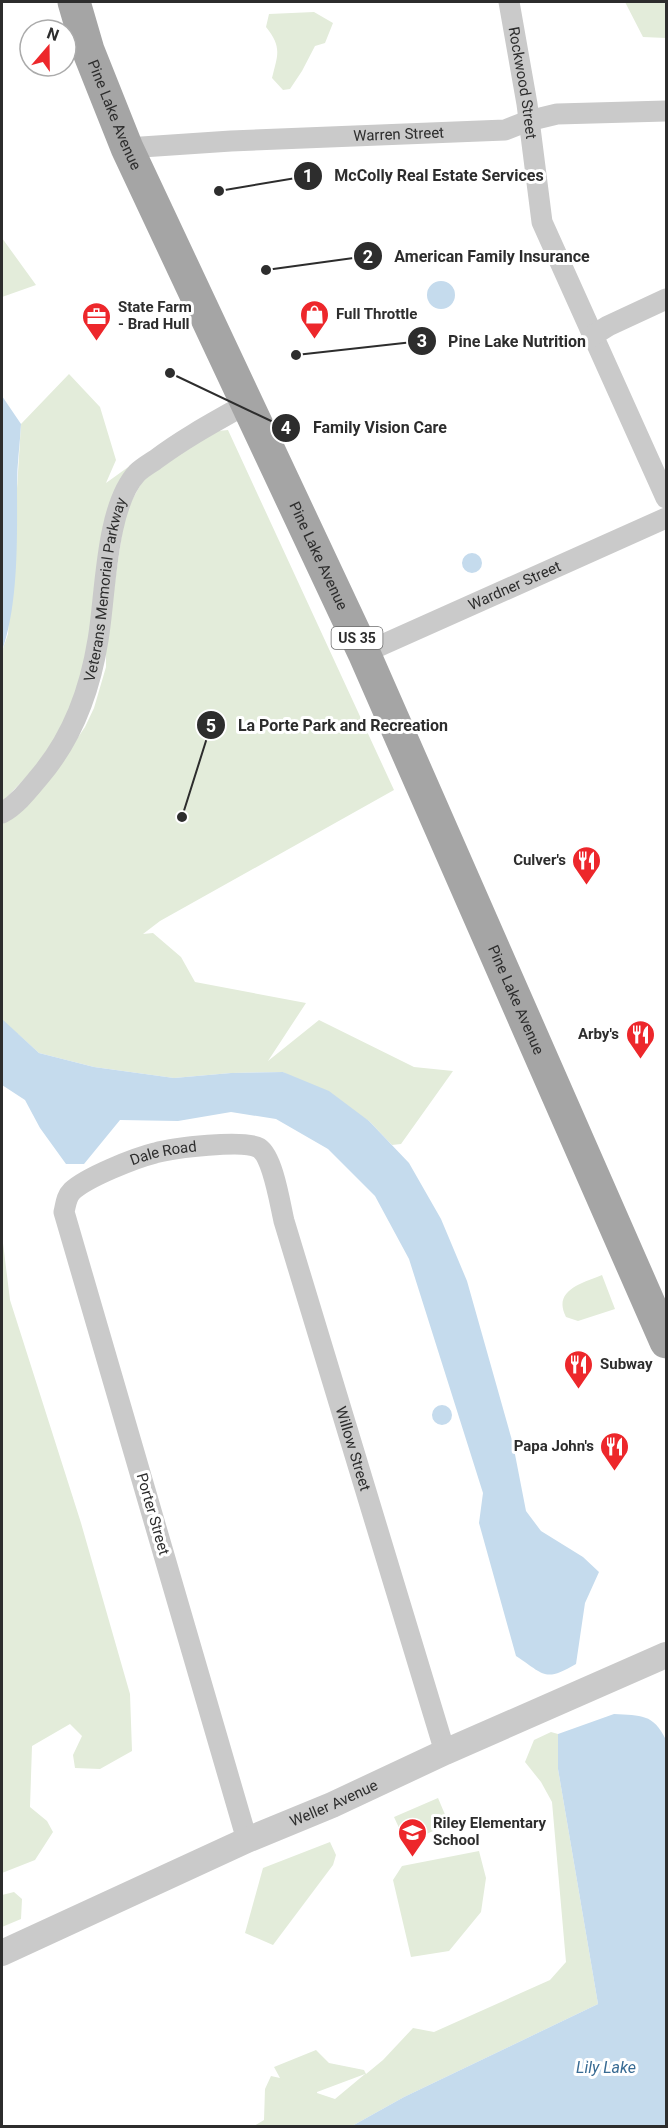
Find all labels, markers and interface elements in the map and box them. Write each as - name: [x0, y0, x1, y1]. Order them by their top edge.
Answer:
- north arrow: [18, 18, 78, 78]
- text: N: [44, 24, 62, 45]
- street label: Rockwood Street: [505, 25, 540, 140]
- street label: Pine Lake Avenue: [84, 57, 145, 173]
- street label: Warren Street: [353, 123, 445, 145]
- callout: McColly Real Estate Services: [293, 159, 556, 193]
- text: 1: [303, 165, 313, 186]
- text: McColly Real Estate Services: [334, 166, 544, 185]
- callout: American Family Insurance: [353, 239, 602, 273]
- text: 2: [363, 246, 373, 267]
- text: American Family Insurance: [394, 247, 590, 266]
- place label: State Farm - Brad Hull: [118, 298, 192, 333]
- shop icon: Full Throttle: [299, 298, 331, 340]
- office icon: State Farm - Brad Hull: [81, 300, 113, 342]
- place label: Full Throttle: [336, 305, 417, 323]
- callout: Pine Lake Nutrition: [407, 324, 598, 358]
- text: 3: [417, 330, 427, 351]
- text: Pine Lake Nutrition: [448, 332, 586, 351]
- callout: Family Vision Care: [271, 411, 459, 445]
- text: 4: [281, 417, 291, 438]
- text: Family Vision Care: [313, 418, 447, 437]
- street label: Veterans Memorial Parkway: [80, 495, 130, 684]
- street label: Pine Lake Avenue: [285, 499, 352, 613]
- street label: Wardner Street: [466, 557, 564, 614]
- road number: US 35: [332, 627, 382, 649]
- callout: La Porte Park and Recreation: [196, 708, 460, 742]
- text: 5: [206, 715, 216, 736]
- text: La Porte Park and Recreation: [238, 716, 448, 735]
- restaurant icon: Culver's: [571, 844, 603, 886]
- place label: Culver's: [513, 851, 566, 869]
- street label: Pine Lake Avenue: [484, 942, 548, 1057]
- restaurant icon: Arby's: [624, 1018, 656, 1060]
- place label: Arby's: [578, 1025, 619, 1043]
- street label: Dale Road: [128, 1137, 198, 1169]
- restaurant icon: Subway: [563, 1348, 595, 1390]
- place label: Subway: [600, 1355, 653, 1373]
- street label: Willow Street: [332, 1404, 374, 1493]
- restaurant icon: Papa John's: [599, 1430, 631, 1472]
- place label: Papa John's: [514, 1437, 594, 1455]
- street label: Porter Street: [133, 1471, 173, 1557]
- street label: Weller Avenue: [287, 1776, 381, 1830]
- place label: Riley Elementary School: [433, 1814, 547, 1849]
- school or university icon: Riley Elementary School: [396, 1816, 428, 1858]
- water label: Lily Lake: [576, 2058, 636, 2077]

